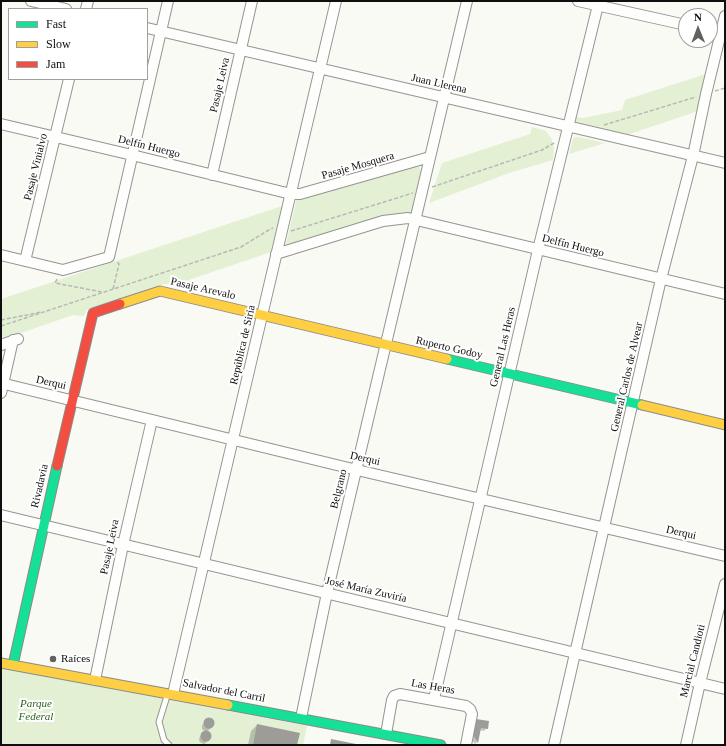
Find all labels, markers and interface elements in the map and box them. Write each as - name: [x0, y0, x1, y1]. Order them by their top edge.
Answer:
- legend: [8, 8, 148, 80]
- north arrow: [678, 8, 718, 48]
- text: N: [694, 11, 702, 23]
- text: Fast: [46, 17, 66, 31]
- text: Slow: [46, 37, 71, 51]
- street label: Pasaje Leiva: [207, 56, 233, 114]
- text: Jam: [46, 57, 65, 71]
- street label: Juan Llerena: [410, 71, 468, 97]
- street label: Pasaje Vinialvo: [21, 132, 51, 202]
- street label: Delfín Huergo: [117, 133, 181, 161]
- street label: Pasaje Mosquera: [320, 149, 396, 183]
- street label: Delfín Huergo: [541, 232, 605, 260]
- street label: Pasaje Arevalo: [169, 275, 237, 303]
- street label: República de Siria: [227, 304, 259, 386]
- street label: General Las Heras: [487, 306, 519, 388]
- street label: General Carlos de Alvear: [608, 321, 646, 433]
- street label: Ruperto Godoy: [414, 334, 484, 362]
- street label: Derqui: [35, 373, 67, 393]
- street label: Derqui: [349, 449, 381, 469]
- street label: Rivadavia: [29, 463, 51, 509]
- street label: Belgrano: [328, 468, 350, 510]
- street label: Pasaje Leiva: [98, 518, 122, 576]
- street label: Derqui: [665, 523, 697, 543]
- street label: José María Zuviría: [324, 574, 408, 606]
- street label: Marcial Candioti: [678, 623, 708, 699]
- place label: Raíces: [61, 652, 90, 666]
- marker: Raíces: [48, 654, 58, 664]
- street label: Salvador del Carril: [182, 677, 266, 705]
- street label: Las Heras: [410, 677, 456, 697]
- park label: Parque Federal: [19, 697, 53, 723]

